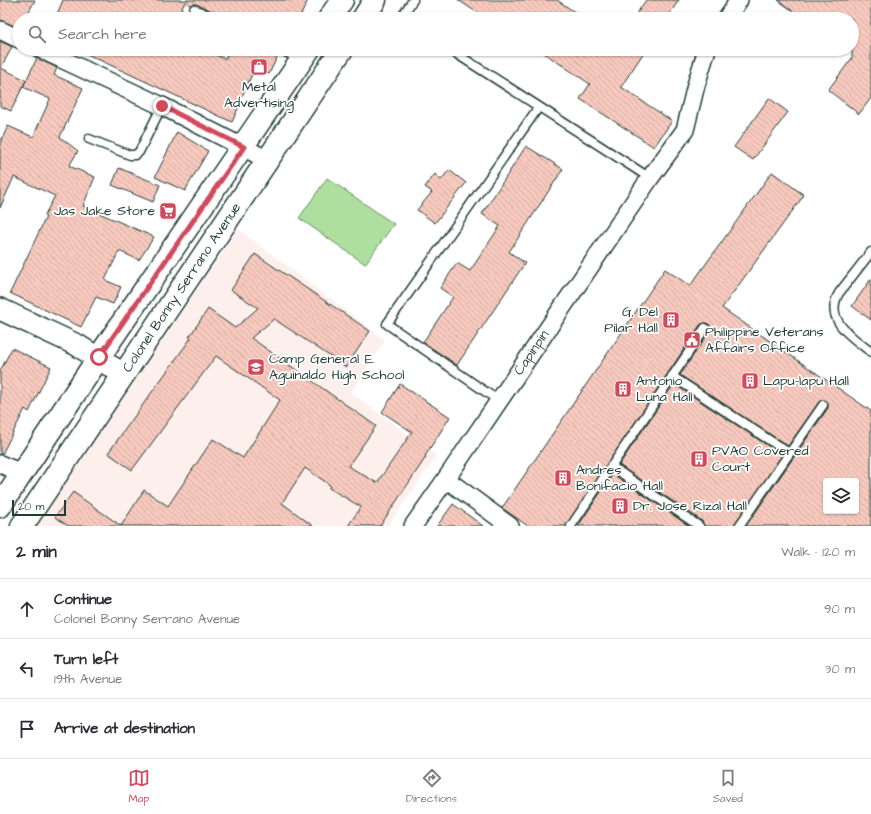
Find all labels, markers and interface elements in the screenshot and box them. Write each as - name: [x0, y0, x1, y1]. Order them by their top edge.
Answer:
- search box: [12, 12, 859, 56]
- icon: search: [26, 23, 48, 45]
- text: Search here: [58, 24, 147, 45]
- shop icon: Metal Advertising: [249, 57, 269, 77]
- place label: Metal Advertising: [224, 77, 294, 113]
- route end: [153, 97, 171, 115]
- street label: Colonel Bonny Serrano Avenue: [118, 198, 246, 377]
- place label: Jas Jake Store: [54, 201, 155, 221]
- supermarket icon: Jas Jake Store: [158, 201, 178, 221]
- place label: G. Del Pilar Hall: [604, 302, 658, 338]
- building icon: G. Del Pilar Hall: [661, 310, 681, 330]
- place label: Philippine Veterans Affairs Office: [705, 322, 824, 358]
- street label: Capinpin: [509, 326, 554, 379]
- public building icon: Philippine Veterans Affairs Office: [682, 330, 702, 350]
- route start: [90, 348, 108, 366]
- place label: Camp General E. Aguinaldo High School: [269, 349, 405, 385]
- school or university icon: Camp General E. Aguinaldo High School: [246, 357, 266, 377]
- place label: Antonio Luna Hall: [636, 371, 693, 407]
- building icon: Lapu-lapu Hall: [740, 371, 760, 391]
- place label: Lapu-lapu Hall: [763, 371, 849, 391]
- building icon: Antonio Luna Hall: [613, 379, 633, 399]
- place label: PVAO Covered Court: [712, 441, 809, 477]
- building icon: PVAO Covered Court: [689, 449, 709, 469]
- place label: Andres Bonifacio Hall: [576, 460, 663, 496]
- building icon: Andres Bonifacio Hall: [553, 468, 573, 488]
- map controls: [823, 478, 859, 514]
- button: layers: [823, 478, 859, 514]
- building icon: Dr. Jose Rizal Hall: [610, 496, 630, 516]
- place label: Dr. Jose Rizal Hall: [633, 496, 747, 516]
- scale bar: [12, 498, 66, 517]
- text: 20 m: [18, 499, 44, 514]
- text: 2 min: [16, 540, 57, 564]
- text: Walk · 120 m: [781, 543, 855, 561]
- text: Continue: [54, 589, 112, 610]
- icon: ahead: [16, 598, 38, 620]
- text: 90 m: [824, 600, 855, 618]
- text: Colonel Bonny Serrano Avenue: [54, 610, 240, 628]
- text: Turn left: [54, 649, 118, 670]
- icon: left: [16, 658, 38, 680]
- text: 30 m: [825, 660, 855, 678]
- text: 19th Avenue: [54, 670, 122, 688]
- icon: arrive: [16, 718, 38, 740]
- text: Arrive at destination: [54, 718, 195, 739]
- tab: Map: [128, 767, 150, 806]
- tab: Directions: [406, 767, 457, 806]
- tab: Saved: [713, 767, 743, 806]

